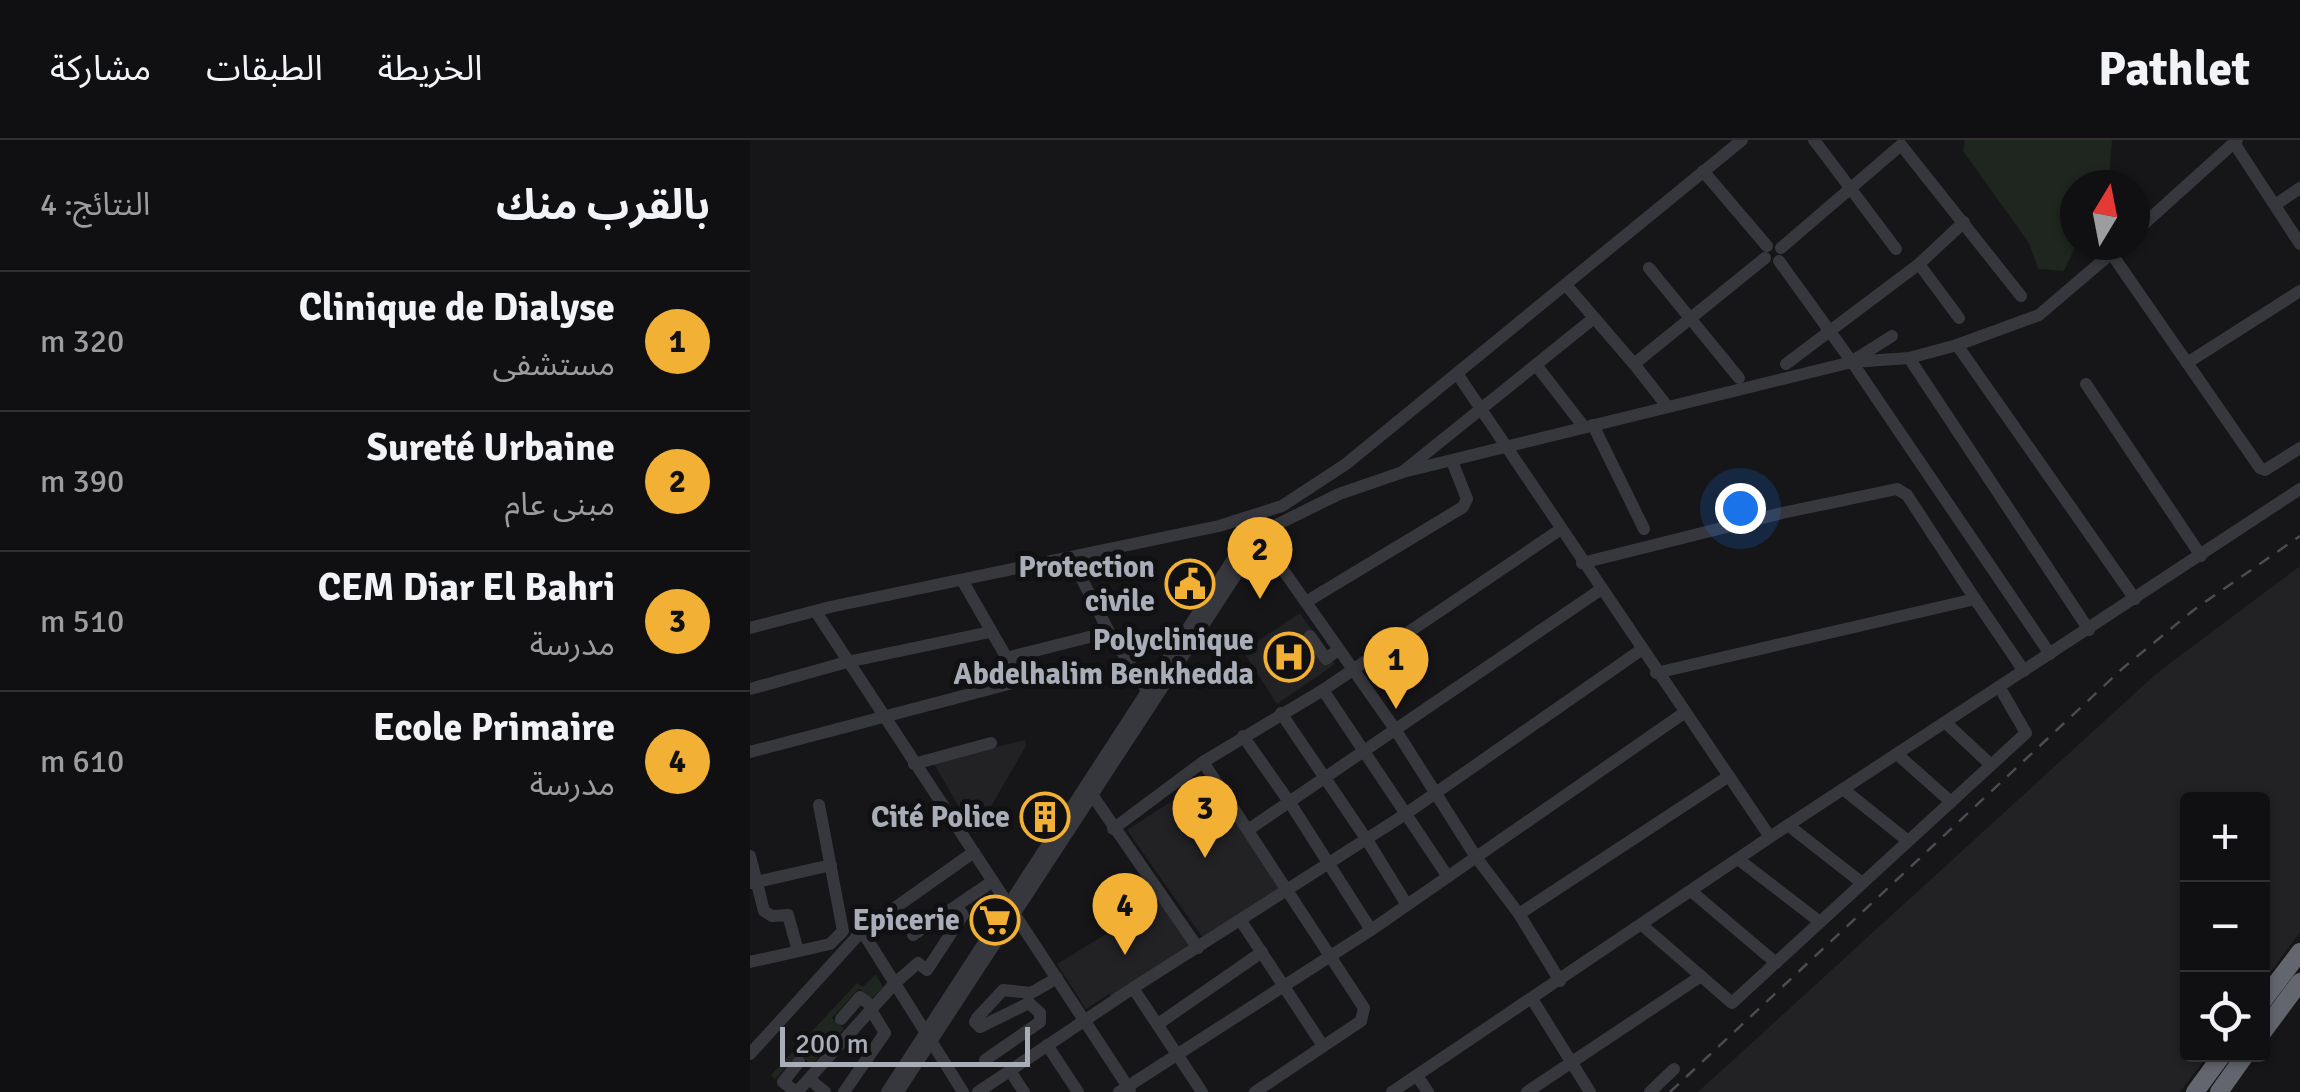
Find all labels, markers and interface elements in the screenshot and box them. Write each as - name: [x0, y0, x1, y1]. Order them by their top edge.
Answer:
- text: Pathlet: [2098, 40, 2250, 99]
- text: مشاركة: [50, 47, 151, 90]
- text: الطبقات: [206, 47, 323, 90]
- text: الخريطة: [378, 47, 483, 90]
- north arrow: [2060, 170, 2150, 260]
- text: بالقرب منك: [496, 180, 710, 231]
- text: النتائج: 4: [40, 185, 150, 224]
- text: Clinique de Dialyse: [299, 284, 615, 331]
- text: 320 m: [40, 322, 124, 361]
- text: 1: [669, 322, 686, 361]
- text: مستشفى: [492, 345, 615, 384]
- text: Sureté Urbaine: [367, 424, 615, 471]
- text: 390 m: [40, 462, 124, 501]
- text: 2: [669, 462, 686, 501]
- your location: [1715, 483, 1766, 534]
- text: مبنى عام: [505, 485, 615, 524]
- pin: 2: [1228, 516, 1292, 599]
- place label: Protection civile: [1018, 549, 1155, 620]
- public building icon: Protection civile: [1164, 558, 1216, 610]
- text: CEM Diar El Bahri: [318, 564, 615, 611]
- text: 510 m: [40, 602, 124, 641]
- text: 3: [669, 602, 686, 641]
- place label: Polyclinique Abdelhalim Benkhedda: [954, 622, 1254, 693]
- text: مدرسة: [530, 625, 615, 664]
- pin: 1: [1364, 626, 1428, 709]
- hospital icon: Polyclinique Abdelhalim Benkhedda: [1263, 631, 1315, 683]
- text: Ecole Primaire: [373, 704, 615, 751]
- text: 610 m: [40, 742, 124, 781]
- text: 4: [669, 742, 686, 781]
- text: مدرسة: [530, 765, 615, 804]
- pin: 3: [1172, 776, 1238, 858]
- building icon: Cité Police: [1019, 791, 1071, 843]
- map controls: [2180, 792, 2270, 1062]
- button: +: [2180, 792, 2270, 882]
- place label: Cité Police: [871, 799, 1010, 836]
- pin: 4: [1092, 872, 1158, 955]
- button: −: [2180, 882, 2270, 972]
- supermarket icon: Epicerie: [969, 894, 1021, 946]
- place label: Epicerie: [852, 902, 960, 939]
- button: locate: [2180, 972, 2270, 1062]
- scale bar: [780, 1022, 1030, 1066]
- text: 200 m: [795, 1027, 869, 1061]

